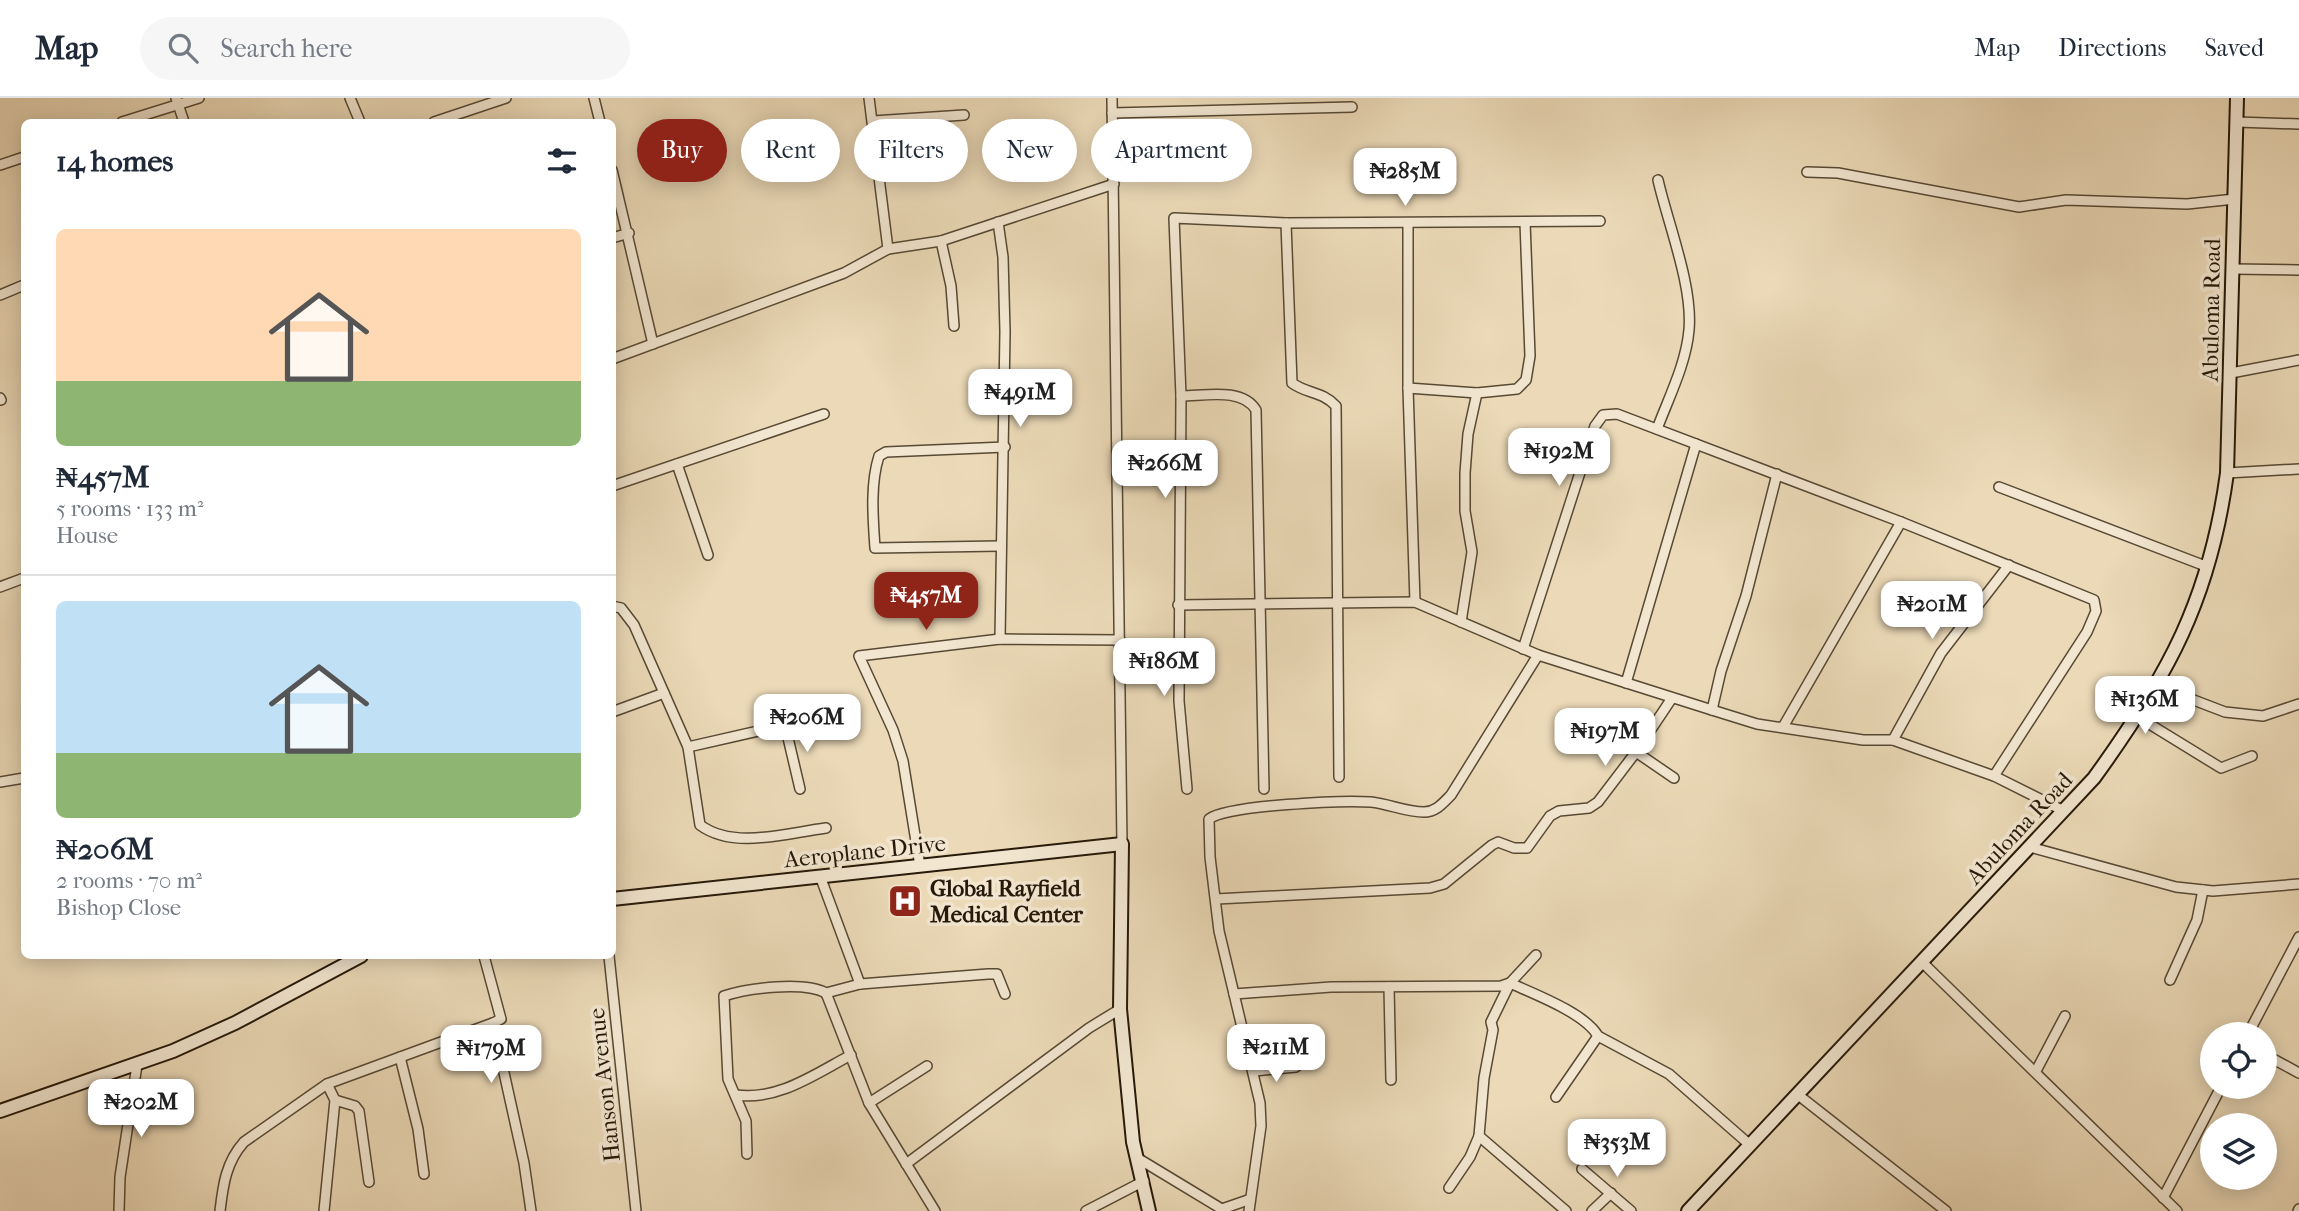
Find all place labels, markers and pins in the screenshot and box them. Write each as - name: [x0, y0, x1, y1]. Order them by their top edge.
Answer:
- pin: ₦285M: [1356, 148, 1454, 208]
- pin: ₦491M: [971, 370, 1069, 429]
- pin: ₦192M: [1510, 428, 1608, 488]
- pin: ₦266M: [1116, 440, 1214, 500]
- pin: ₦457M: [877, 573, 975, 632]
- pin: ₦201M: [1883, 582, 1981, 641]
- pin: ₦186M: [1115, 638, 1213, 698]
- pin: ₦136M: [2096, 676, 2194, 736]
- pin: ₦206M: [758, 694, 856, 754]
- pin: ₦197M: [1556, 708, 1654, 768]
- place label: Global Rayfield Medical Center: [930, 875, 1084, 928]
- hospital icon: Global Rayfield Medical Center: [886, 882, 924, 920]
- pin: ₦211M: [1227, 1024, 1325, 1084]
- pin: ₦179M: [442, 1026, 540, 1085]
- pin: ₦202M: [92, 1080, 190, 1139]
- pin: ₦353M: [1568, 1119, 1666, 1179]

